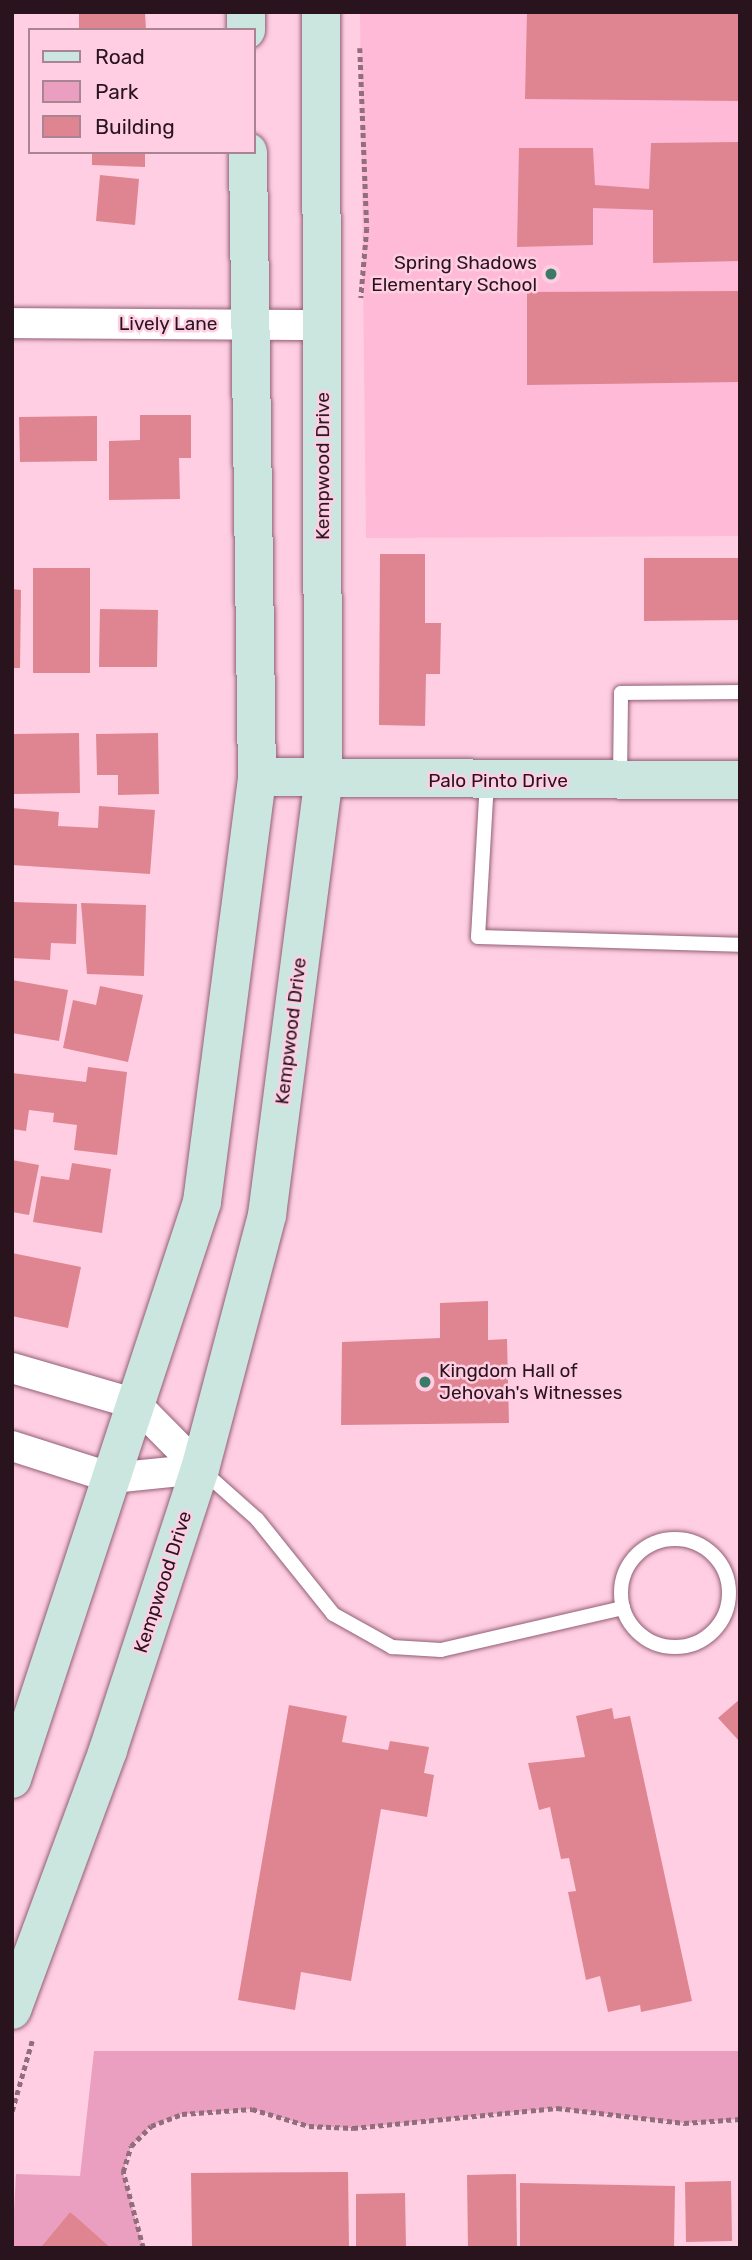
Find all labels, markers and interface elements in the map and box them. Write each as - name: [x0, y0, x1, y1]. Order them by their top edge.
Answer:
- legend: [28, 28, 256, 154]
- text: Road: [95, 44, 145, 69]
- text: Park: [95, 79, 139, 104]
- text: Building: [95, 114, 175, 139]
- place label: Spring Shadows Elementary School: [371, 252, 537, 296]
- marker: Spring Shadows Elementary School: [543, 266, 559, 282]
- street label: Lively Lane: [118, 313, 218, 335]
- street label: Kempwood Drive: [312, 392, 334, 540]
- street label: Palo Pinto Drive: [428, 770, 568, 792]
- street label: Kempwood Drive: [271, 956, 311, 1106]
- place label: Kingdom Hall of Jehovah's Witnesses: [439, 1360, 623, 1404]
- marker: Kingdom Hall of Jehovah's Witnesses: [417, 1374, 433, 1390]
- street label: Kempwood Drive: [129, 1508, 197, 1656]

